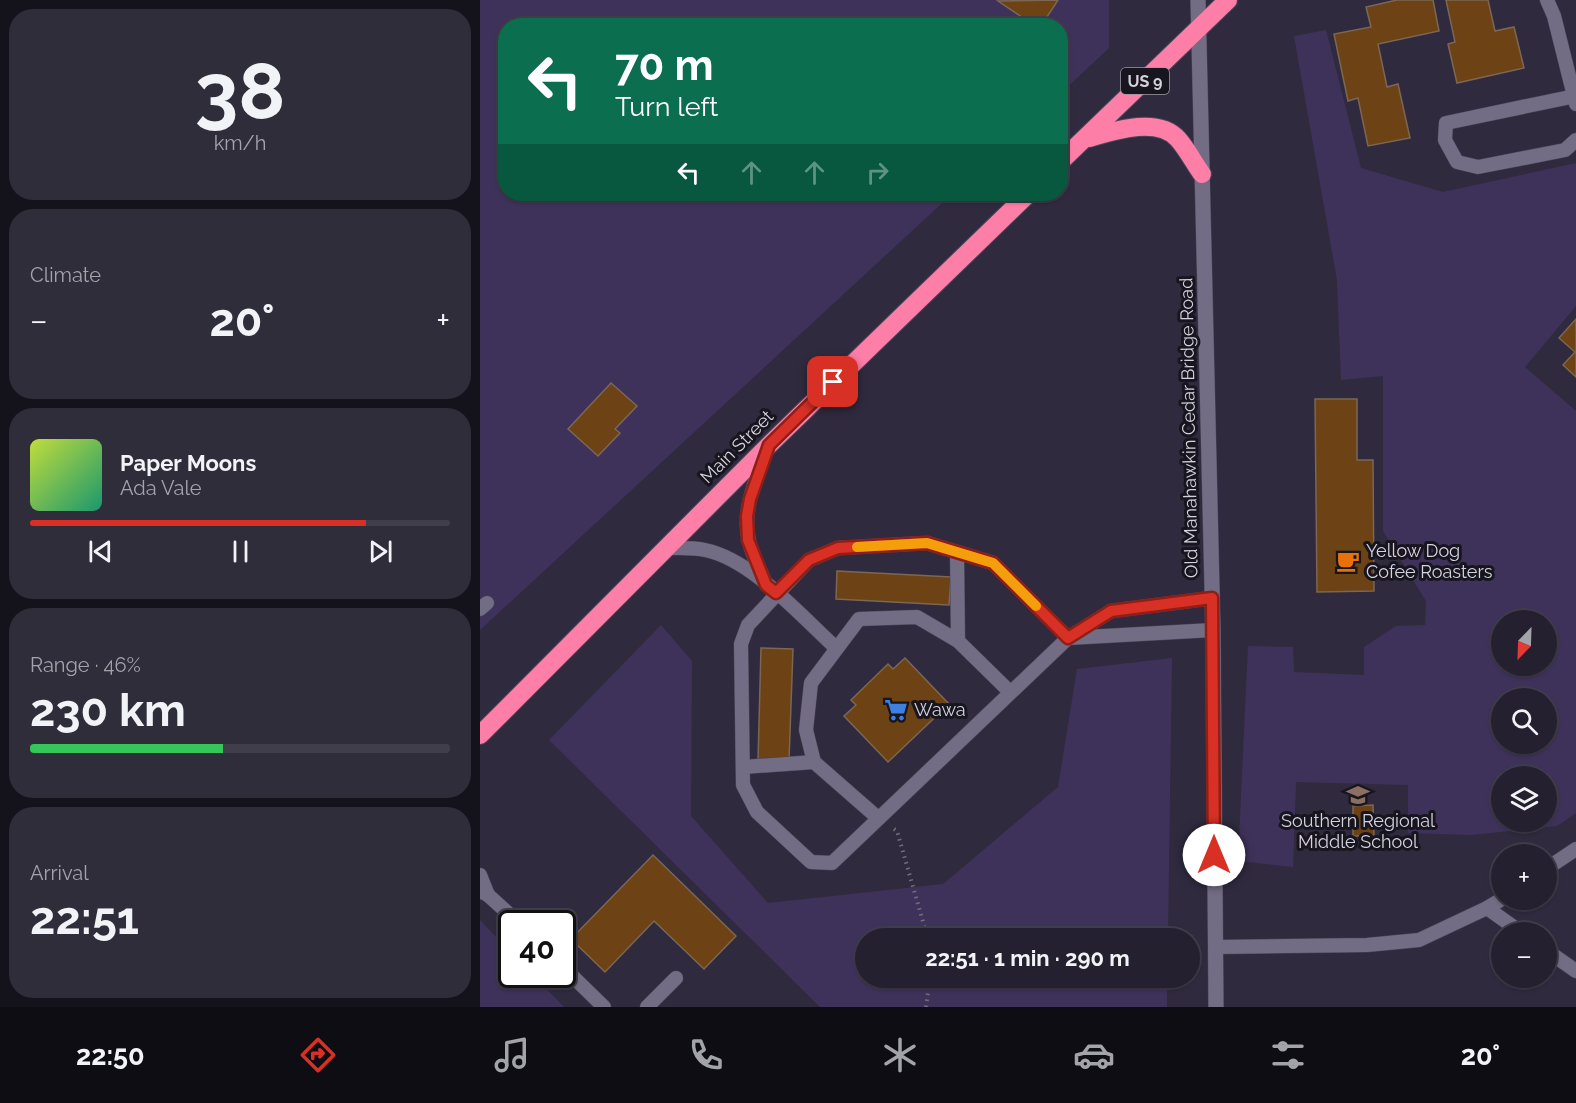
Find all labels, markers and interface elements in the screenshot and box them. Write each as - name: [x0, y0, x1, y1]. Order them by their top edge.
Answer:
- text: 70 m: [615, 41, 714, 90]
- icon: left: [516, 42, 594, 120]
- text: 38: [195, 46, 285, 137]
- road number: US 9: [1121, 68, 1169, 94]
- text: Turn left: [615, 91, 718, 122]
- text: km/h: [214, 131, 266, 155]
- icon: left: [672, 156, 705, 189]
- icon: ahead: [735, 156, 768, 189]
- icon: ahead: [798, 156, 831, 189]
- icon: right: [861, 156, 894, 189]
- text: Climate: [30, 263, 101, 287]
- street label: Old Manahawkin Cedar Bridge Road: [1175, 278, 1202, 578]
- text: 20°: [209, 294, 275, 347]
- text: −: [30, 301, 48, 340]
- text: +: [436, 301, 450, 340]
- pin: [807, 356, 858, 407]
- icon: arrive: [816, 365, 849, 398]
- street label: Main Street: [696, 406, 777, 487]
- text: Paper Moons: [120, 450, 256, 476]
- text: Ada Vale: [120, 476, 202, 500]
- icon: previous: [84, 535, 117, 568]
- icon: pause: [224, 535, 257, 568]
- icon: next: [364, 535, 397, 568]
- place label: Yellow Dog Cofee Roasters: [1366, 540, 1493, 582]
- cafe icon: Yellow Dog Cofee Roasters: [1335, 548, 1361, 574]
- north arrow: [1491, 610, 1557, 676]
- map controls: [1491, 610, 1557, 988]
- text: Range · 46%: [30, 653, 141, 677]
- text: 230 km: [30, 684, 186, 737]
- button: search: [1491, 688, 1557, 754]
- supermarket icon: Wawa: [883, 697, 909, 723]
- place label: Wawa: [914, 699, 966, 720]
- button: layers: [1491, 766, 1557, 832]
- school or university icon: Southern Regional Middle School: [1345, 782, 1371, 808]
- place label: Southern Regional Middle School: [1281, 810, 1435, 852]
- position arrow: [1182, 823, 1246, 887]
- button: +: [1491, 844, 1557, 910]
- text: Arrival: [30, 861, 89, 885]
- text: 22:51: [30, 892, 139, 945]
- speed limit sign: 40: [498, 910, 576, 988]
- button: −: [1491, 922, 1557, 988]
- text: 22:51 · 1 min · 290 m: [925, 945, 1130, 971]
- icon: directions: [297, 1034, 339, 1076]
- icon: music: [491, 1034, 533, 1076]
- icon: phone: [685, 1034, 727, 1076]
- icon: climate: [879, 1034, 921, 1076]
- icon: car: [1073, 1034, 1115, 1076]
- icon: filters: [1267, 1034, 1309, 1076]
- text: 22:50: [76, 1040, 145, 1071]
- text: 20°: [1461, 1040, 1500, 1071]

